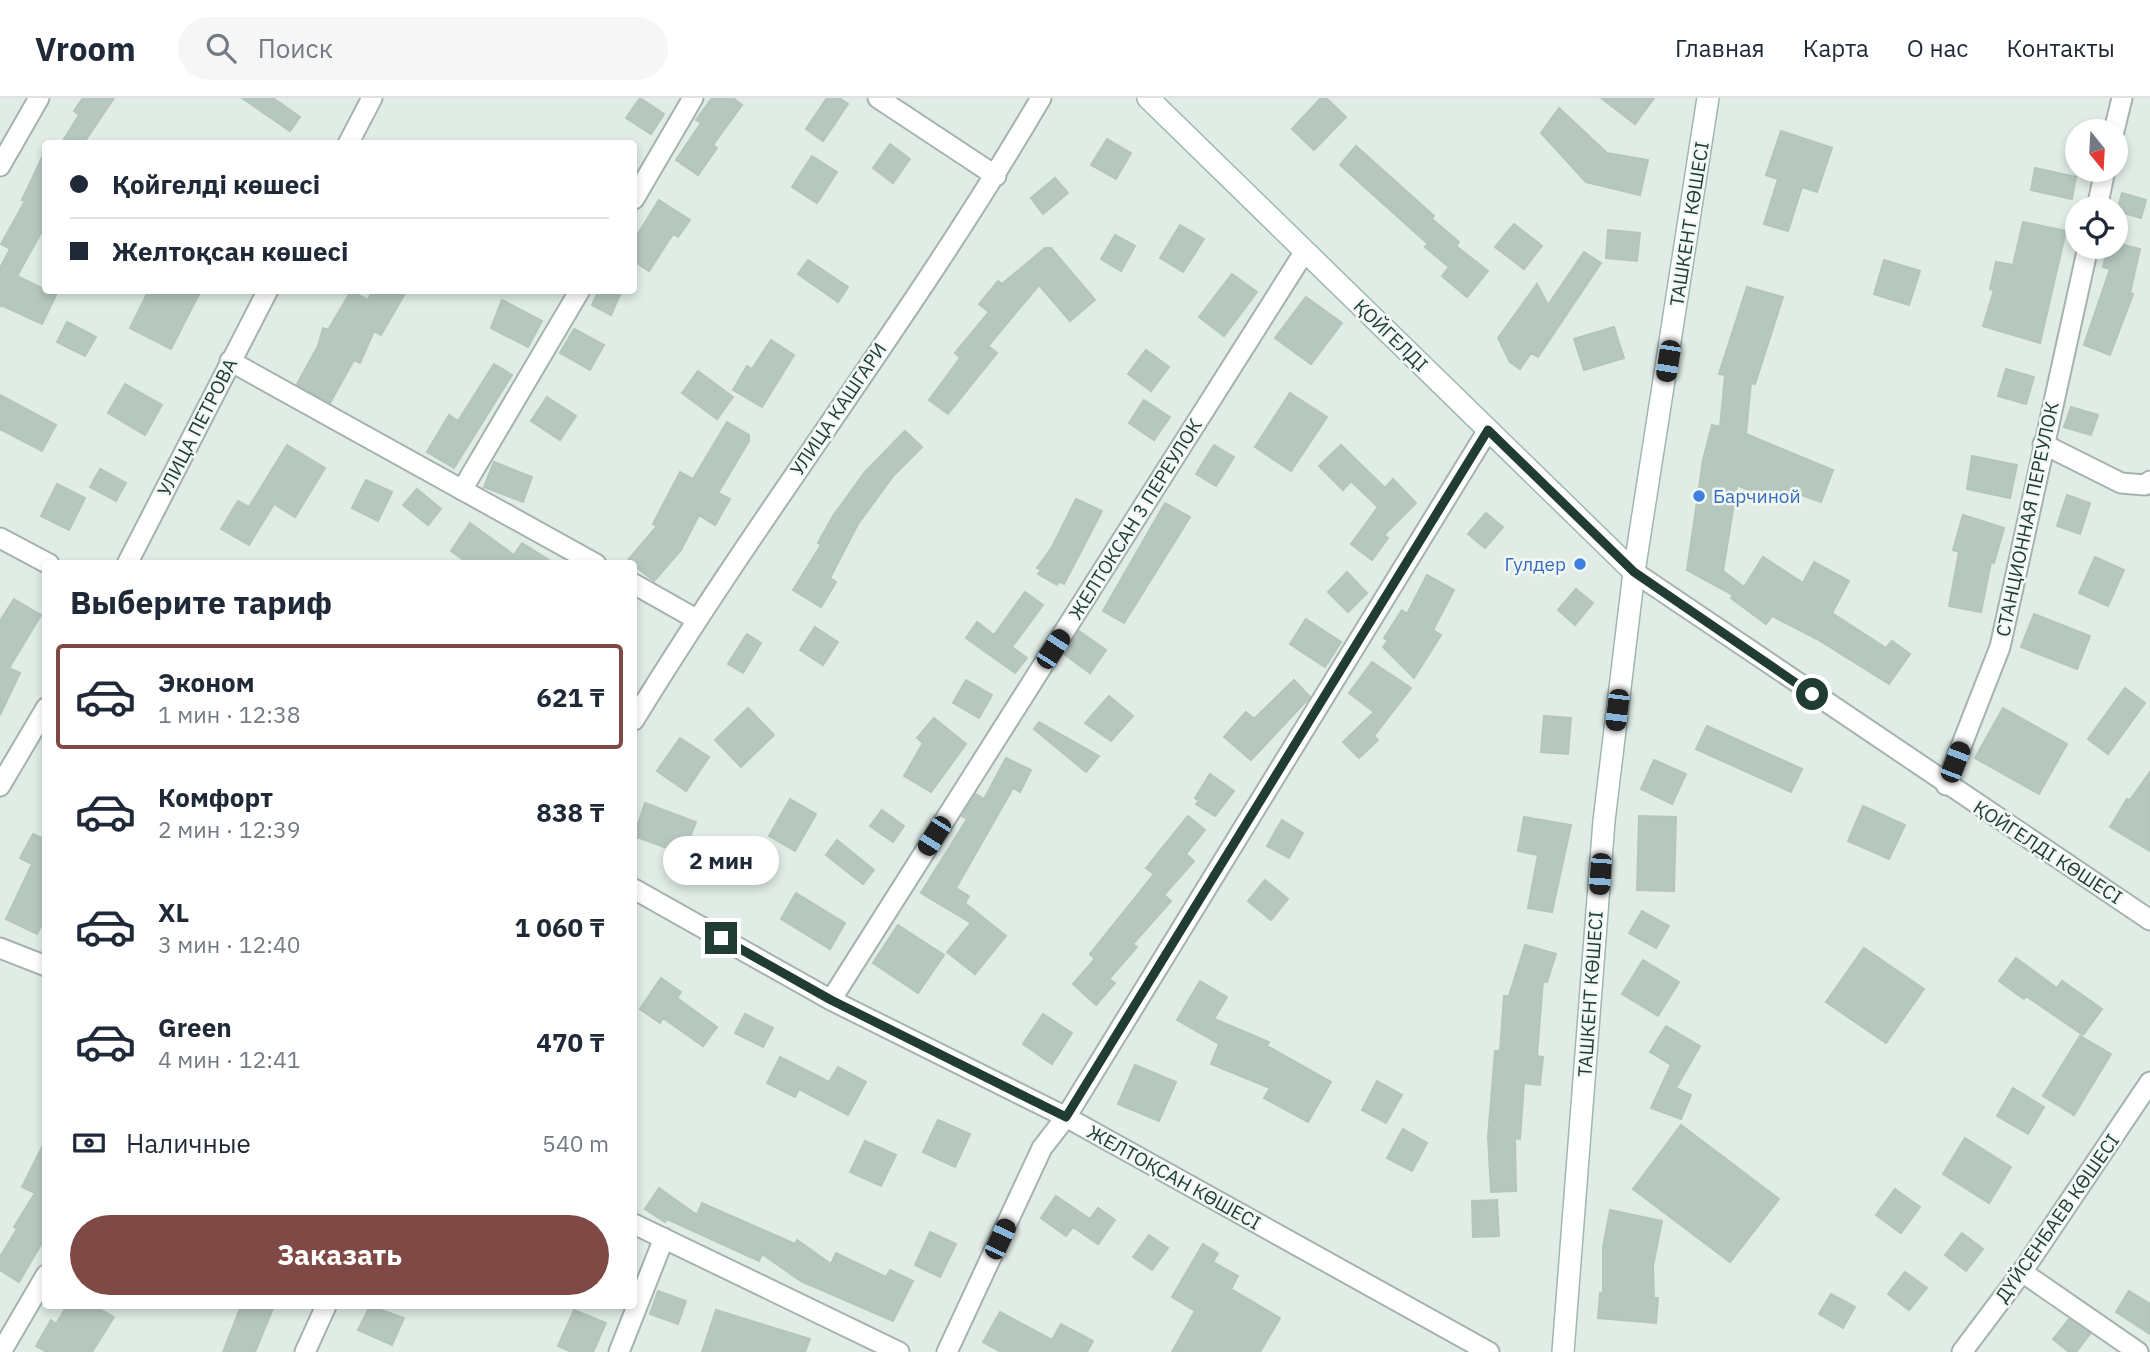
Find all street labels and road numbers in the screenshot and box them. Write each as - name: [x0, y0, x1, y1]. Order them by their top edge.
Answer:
- street label: ТАШКЕНТ КӨШЕСІ: [1664, 140, 1714, 308]
- street label: ҚОЙГЕЛДІ: [1349, 294, 1433, 376]
- street label: УЛИЦА КАШГАРИ: [785, 338, 891, 480]
- street label: УЛИЦА ПЕТРОВА: [152, 354, 242, 500]
- street label: СТАНЦИОННАЯ ПЕРЕУЛОК: [1990, 399, 2064, 639]
- street label: ЖЕЛТОКСАН 3 ПЕРЕУЛОК: [1063, 414, 1207, 624]
- street label: ҚОЙГЕЛДІ КӨШЕСІ: [1969, 795, 2127, 909]
- street label: ТАШКЕНТ КӨШЕСІ: [1572, 910, 1608, 1078]
- street label: ЖЕЛТОҚСАН КӨШЕСІ: [1083, 1119, 1265, 1235]
- street label: ДҮЙСЕНБАЕВ КӨШЕСІ: [1990, 1129, 2124, 1307]

